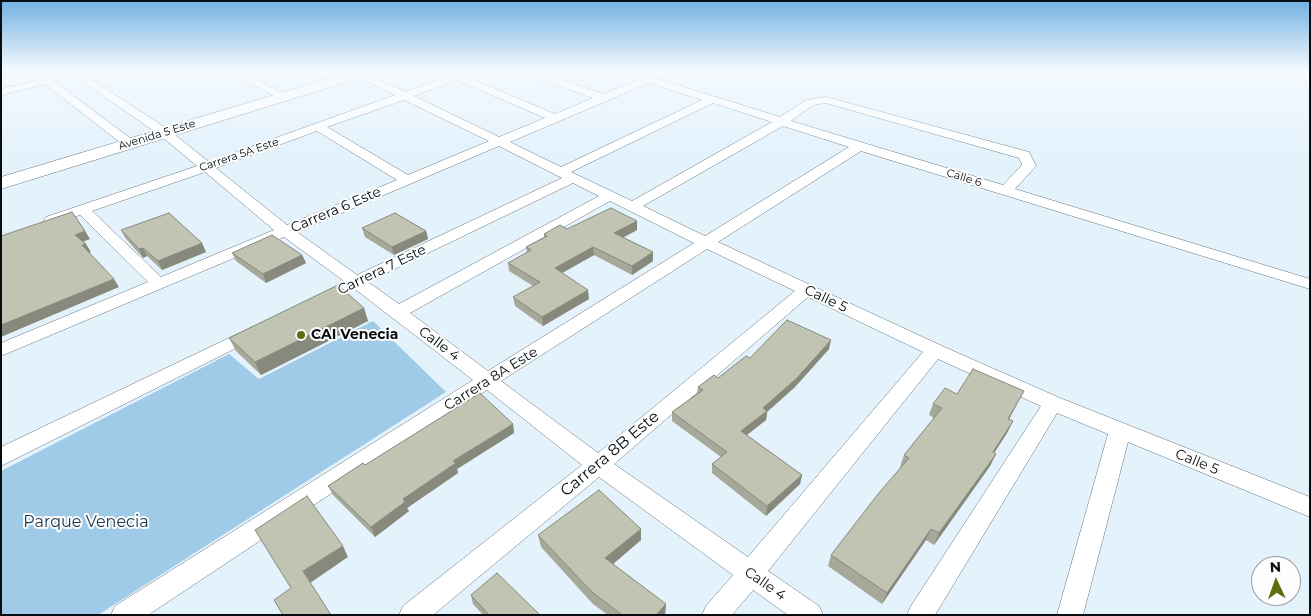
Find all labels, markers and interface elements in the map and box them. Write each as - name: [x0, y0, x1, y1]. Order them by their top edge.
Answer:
- street label: Avenida 5 Este: [117, 117, 197, 153]
- street label: Carrera 5A Este: [197, 135, 281, 175]
- street label: Calle 6: [945, 166, 983, 190]
- street label: Carrera 6 Este: [288, 183, 384, 237]
- street label: Carrera 7 Este: [335, 241, 429, 299]
- street label: Calle 5: [802, 282, 850, 316]
- street label: Calle 4: [415, 323, 463, 365]
- place label: CAI Venecia: [311, 327, 398, 343]
- marker: CAI Venecia: [295, 329, 307, 341]
- street label: Carrera 8A Este: [441, 344, 541, 414]
- street label: Carrera 8B Este: [557, 407, 663, 501]
- street label: Calle 5: [1173, 446, 1221, 478]
- park label: Parque Venecia: [23, 512, 149, 532]
- north arrow: [1251, 556, 1301, 606]
- text: N: [1269, 558, 1281, 576]
- street label: Calle 4: [741, 564, 789, 604]

